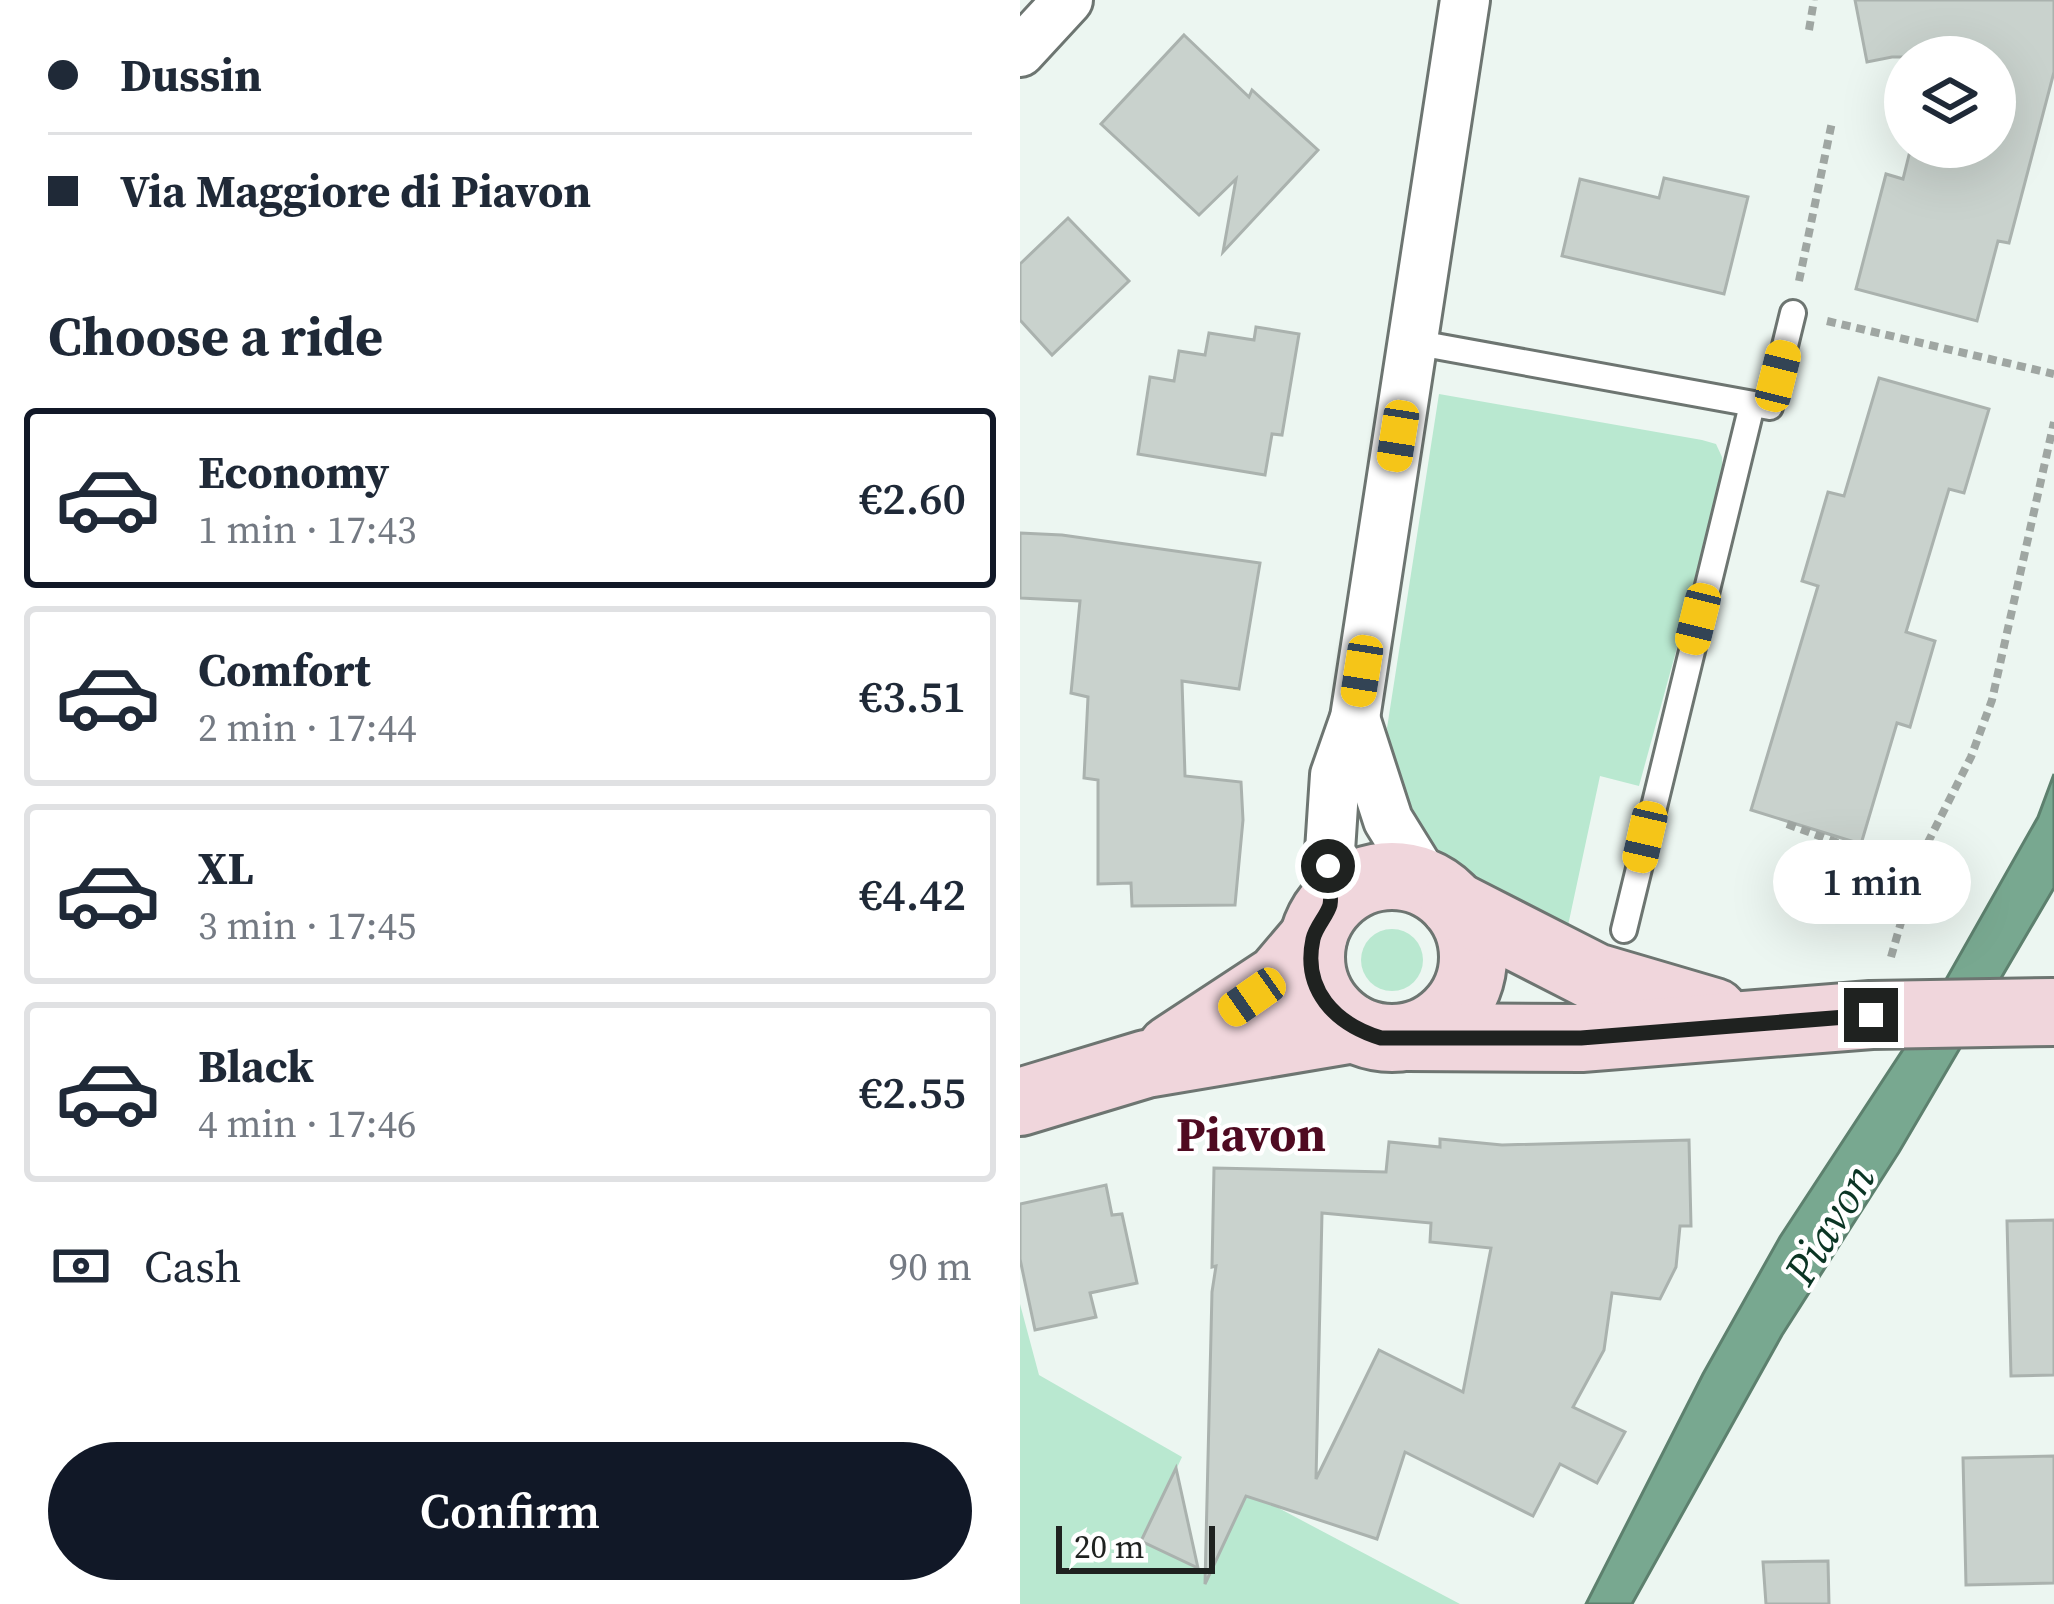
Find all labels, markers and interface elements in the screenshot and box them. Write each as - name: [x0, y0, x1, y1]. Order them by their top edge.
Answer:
- map controls: [1884, 36, 2016, 168]
- button: layers: [1884, 36, 2016, 168]
- text: Dussin: [120, 44, 262, 106]
- text: Via Maggiore di Piavon: [120, 160, 591, 222]
- text: Choose a ride: [48, 299, 383, 373]
- car: [1752, 337, 1804, 415]
- car: [1375, 398, 1421, 474]
- text: Economy: [198, 441, 389, 503]
- icon: car: [54, 444, 162, 552]
- text: €2.60: [859, 467, 966, 529]
- text: 1 min · 17:43: [198, 503, 417, 556]
- car: [1672, 580, 1724, 658]
- car: [1339, 633, 1385, 709]
- text: Comfort: [198, 639, 371, 701]
- icon: car: [54, 642, 162, 750]
- text: €3.51: [859, 665, 966, 727]
- text: 2 min · 17:44: [198, 701, 417, 754]
- car: [1619, 798, 1671, 876]
- text: XL: [198, 837, 254, 899]
- route start: [1301, 839, 1355, 893]
- icon: car: [54, 840, 162, 948]
- callout: 1 min: [1772, 841, 1970, 925]
- text: 1 min: [1822, 855, 1922, 908]
- text: €4.42: [859, 863, 966, 925]
- text: 3 min · 17:45: [198, 899, 417, 952]
- car: [1212, 962, 1292, 1032]
- route end: [1844, 988, 1898, 1042]
- text: Black: [198, 1035, 314, 1097]
- icon: car: [54, 1038, 162, 1146]
- text: €2.55: [859, 1061, 966, 1123]
- text: 4 min · 17:46: [198, 1097, 417, 1150]
- district label: Piavon: [1176, 1101, 1326, 1167]
- water label: Piavon: [1768, 1152, 1889, 1297]
- icon: cash: [48, 1233, 114, 1299]
- text: Cash: [144, 1235, 241, 1297]
- text: 90 m: [889, 1240, 972, 1293]
- button: Confirm: [48, 1442, 972, 1580]
- scale bar: [1056, 1520, 1215, 1573]
- text: 20 m: [1074, 1524, 1144, 1569]

